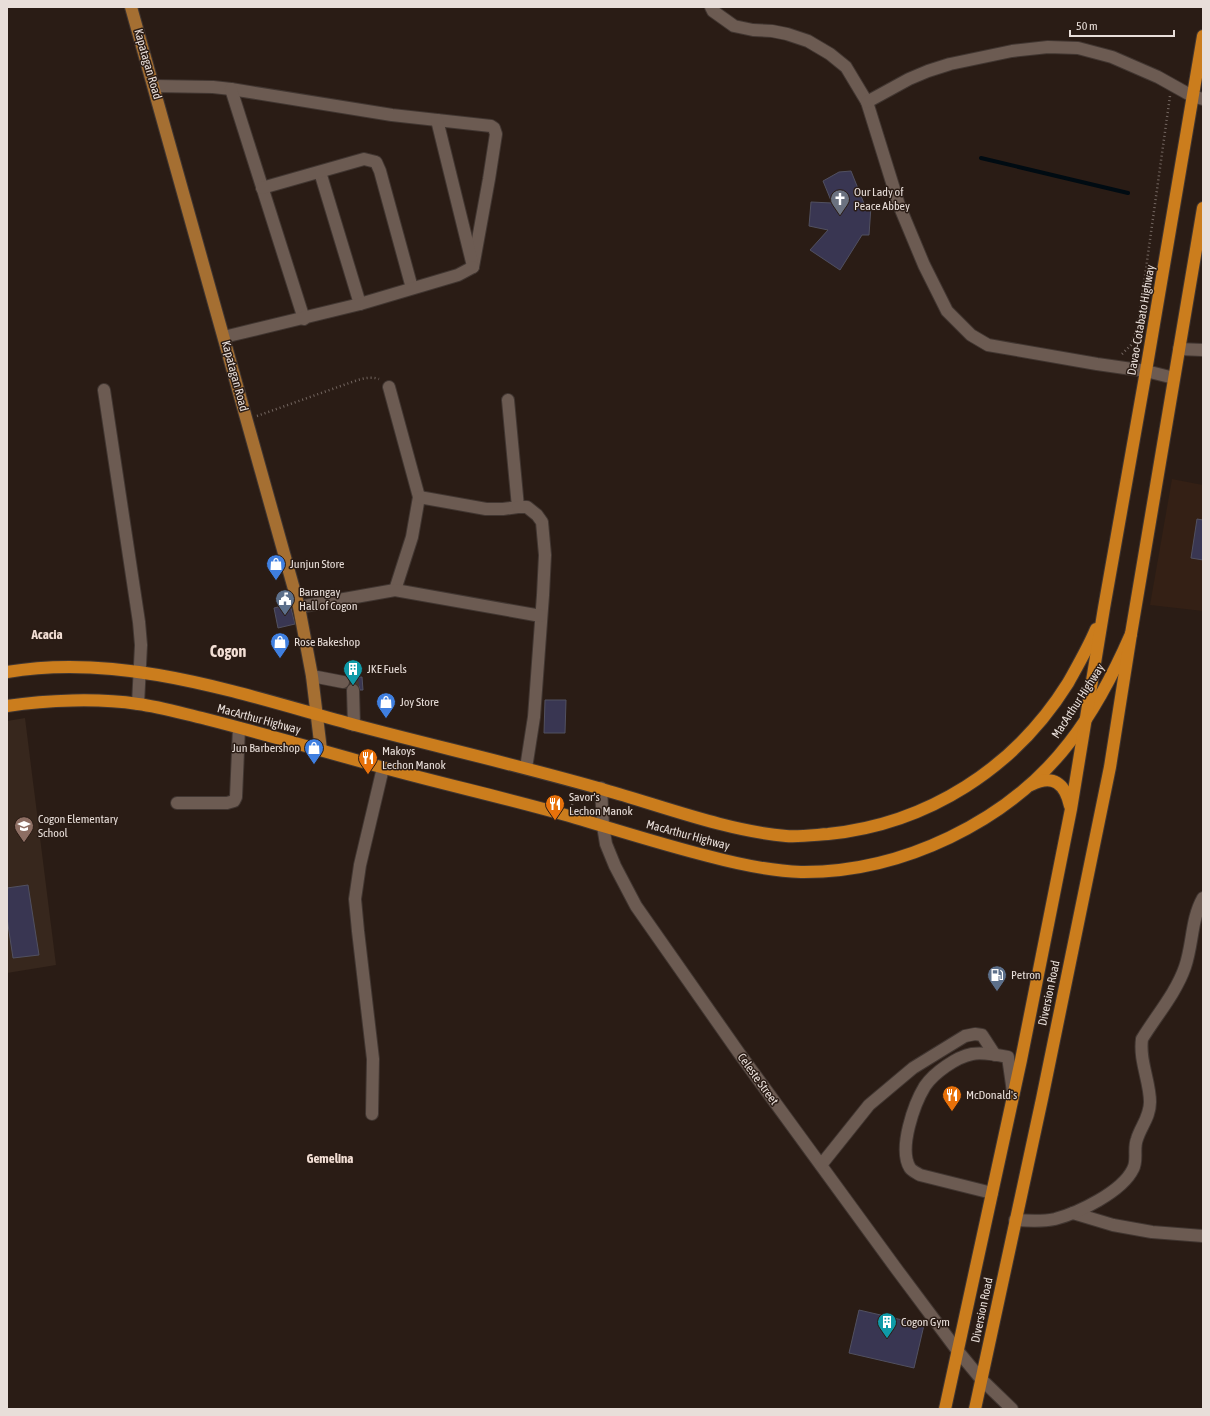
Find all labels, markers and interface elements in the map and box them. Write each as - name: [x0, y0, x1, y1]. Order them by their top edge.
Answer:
- scale bar: [1070, 12, 1174, 38]
- text: 50 m: [1076, 19, 1098, 33]
- street label: Kapatagan Road: [131, 27, 165, 101]
- place label: Our Lady of Peace Abbey: [854, 185, 910, 213]
- church icon: Our Lady of Peace Abbey: [829, 188, 851, 216]
- street label: Davao-Cotabato Highway: [1124, 264, 1158, 376]
- street label: Kapatagan Road: [219, 339, 251, 413]
- shop icon: Junjun Store: [265, 553, 287, 581]
- place label: Junjun Store: [290, 557, 344, 571]
- place label: Barangay Hall of Cogon: [299, 585, 358, 613]
- public building icon: Barangay Hall of Cogon: [274, 588, 296, 616]
- district label: Acacia: [30, 627, 63, 642]
- shop icon: Rose Bakeshop: [269, 631, 291, 659]
- place label: Rose Bakeshop: [294, 635, 360, 649]
- district label: Cogon: [210, 642, 247, 660]
- building icon: JKE Fuels: [342, 658, 364, 686]
- street label: MacArthur Highway: [1049, 661, 1107, 741]
- place label: JKE Fuels: [367, 662, 407, 676]
- shop icon: Joy Store: [375, 691, 397, 719]
- place label: Joy Store: [400, 695, 439, 709]
- street label: MacArthur Highway: [216, 701, 302, 737]
- shop icon: Jun Barbershop: [303, 737, 325, 765]
- place label: Jun Barbershop: [232, 741, 300, 755]
- place label: Makoys Lechon Manok: [382, 744, 446, 772]
- restaurant icon: Makoys Lechon Manok: [357, 747, 379, 775]
- place label: Savor's Lechon Manok: [569, 790, 633, 818]
- restaurant icon: Savor's Lechon Manok: [544, 793, 566, 821]
- place label: Cogon Elementary School: [38, 812, 118, 840]
- school or university icon: Cogon Elementary School: [13, 815, 35, 843]
- street label: MacArthur Highway: [645, 817, 731, 853]
- street label: Diversion Road: [1035, 959, 1063, 1027]
- fuel station icon: Petron: [986, 964, 1008, 992]
- place label: Petron: [1011, 968, 1041, 982]
- street label: Celeste Street: [735, 1050, 782, 1108]
- restaurant icon: McDonald's: [941, 1084, 963, 1112]
- place label: McDonald's: [966, 1088, 1017, 1102]
- district label: Gemelina: [307, 1151, 353, 1166]
- street label: Diversion Road: [968, 1276, 996, 1344]
- building icon: Cogon Gym: [876, 1311, 898, 1339]
- place label: Cogon Gym: [901, 1315, 950, 1329]

